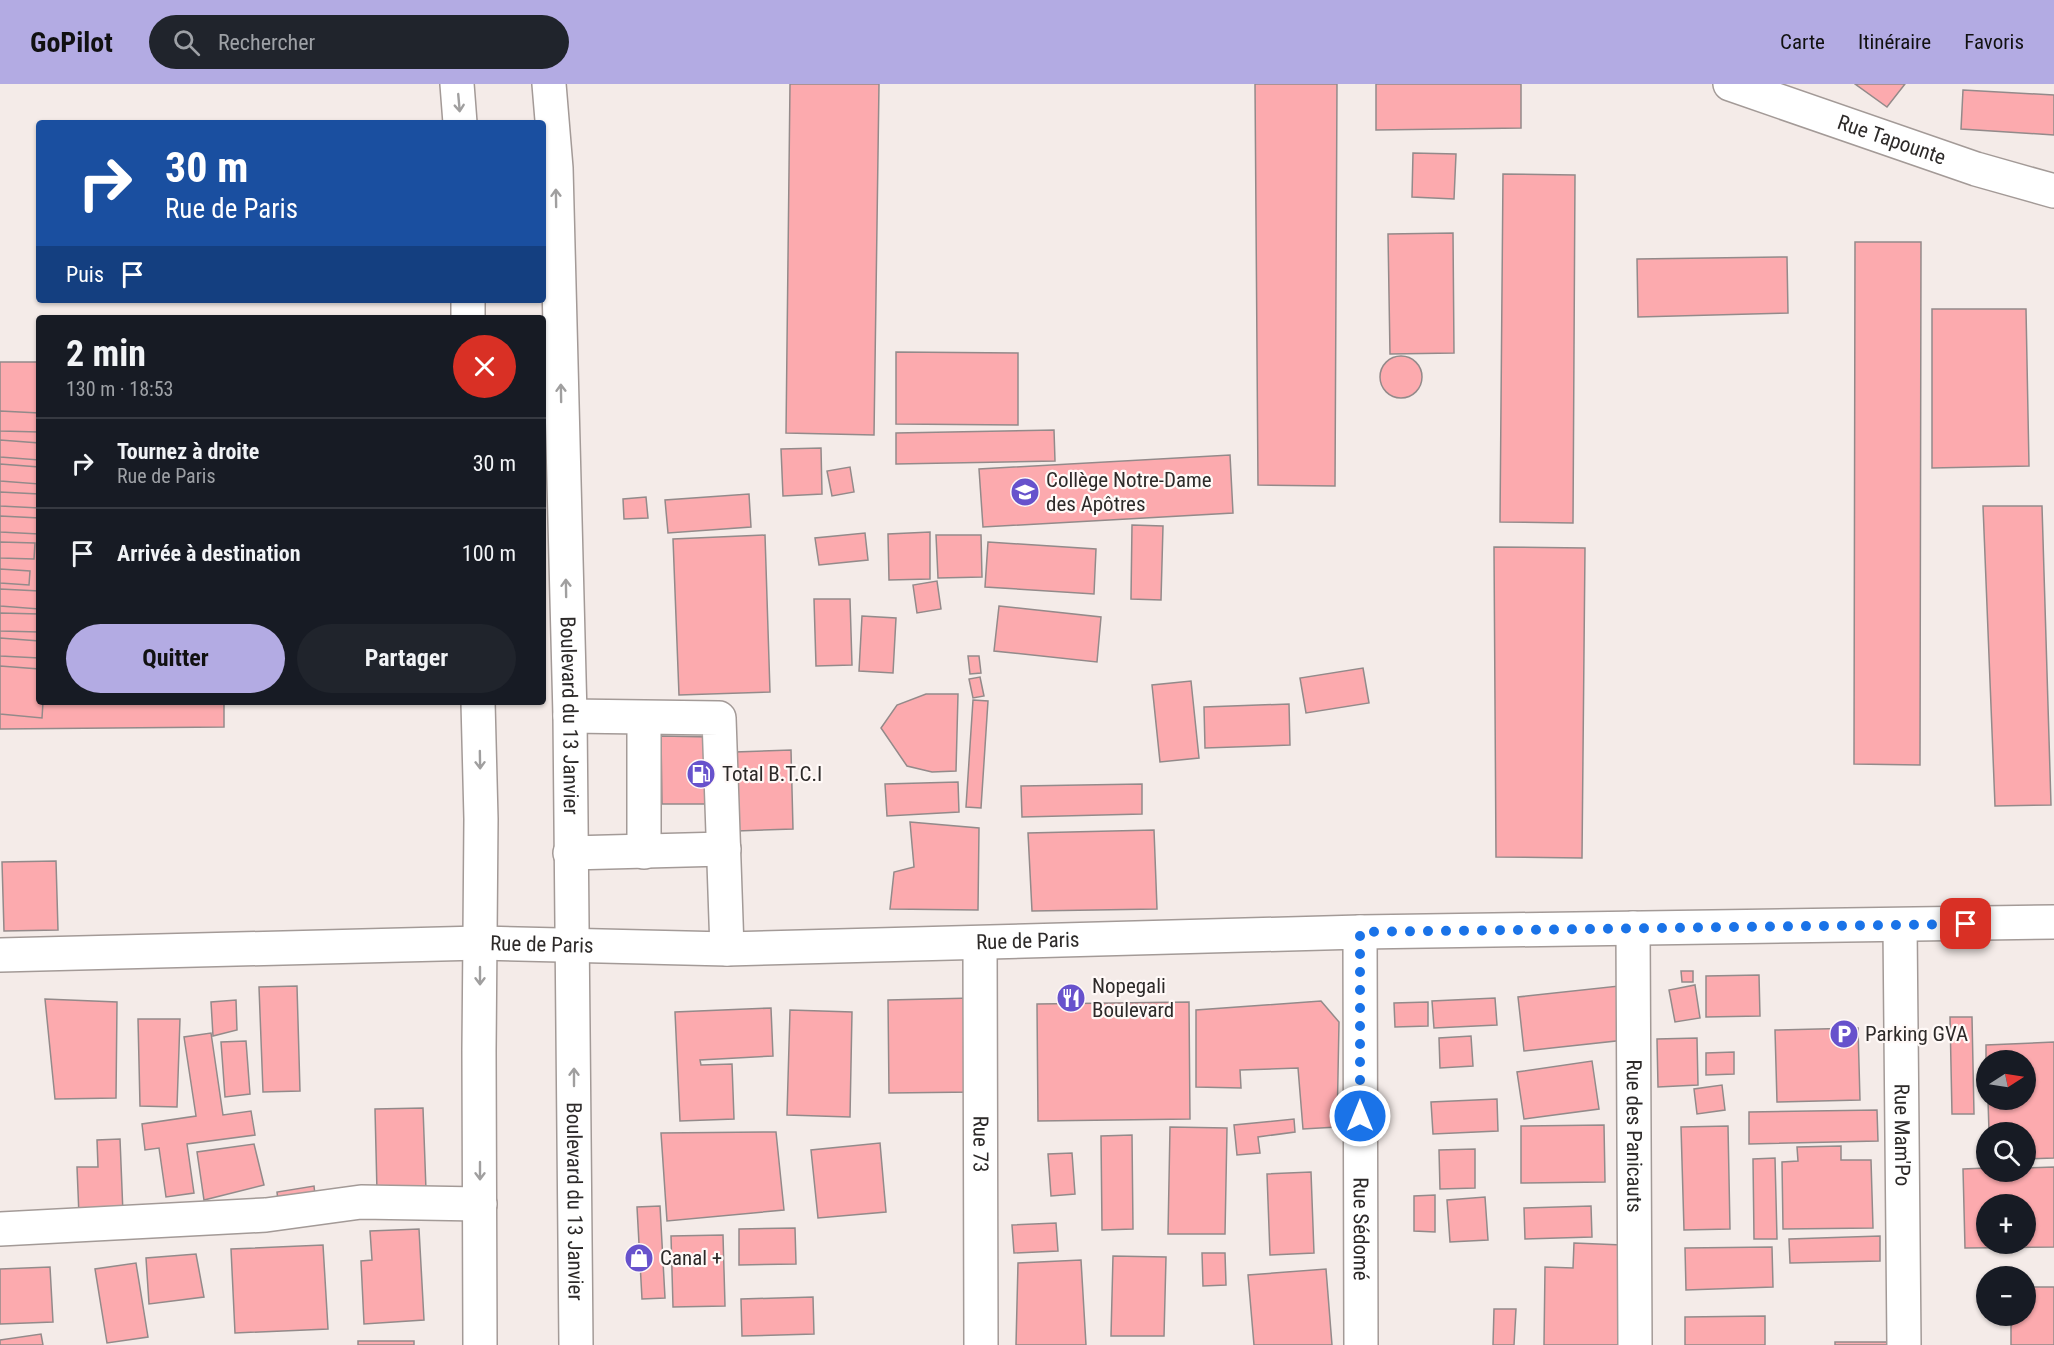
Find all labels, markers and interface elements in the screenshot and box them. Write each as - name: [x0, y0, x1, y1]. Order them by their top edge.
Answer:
- search box: [149, 15, 569, 69]
- text: GoPilot: [30, 26, 113, 59]
- icon: search: [170, 26, 203, 59]
- text: Rechercher: [218, 30, 315, 55]
- text: Carte: [1780, 30, 1825, 54]
- text: Itinéraire: [1858, 30, 1931, 54]
- text: Favoris: [1964, 30, 2024, 54]
- one-way arrow: [454, 93, 465, 113]
- street label: Rue Tapounte: [1834, 110, 1949, 170]
- text: 30 m: [165, 143, 248, 192]
- icon: right: [66, 144, 144, 222]
- one-way arrow: [551, 188, 562, 208]
- text: Rue de Paris: [165, 193, 298, 225]
- icon: arrive: [116, 258, 149, 291]
- text: Puis: [66, 262, 104, 287]
- text: 2 min: [66, 333, 146, 375]
- button: close: [453, 335, 516, 398]
- text: 130 m · 18:53: [66, 377, 173, 401]
- one-way arrow: [556, 383, 567, 403]
- text: Tournez à droite: [117, 439, 259, 464]
- icon: right: [66, 447, 99, 480]
- text: 30 m: [473, 451, 516, 476]
- text: Rue de Paris: [117, 464, 216, 488]
- place label: Collège Notre-Dame des Apôtres: [1046, 468, 1212, 516]
- school or university icon: Collège Notre-Dame des Apôtres: [1009, 476, 1041, 508]
- icon: arrive: [66, 537, 99, 570]
- text: Arrivée à destination: [117, 541, 301, 566]
- text: 100 m: [462, 541, 516, 566]
- one-way arrow: [561, 578, 572, 598]
- street label: Boulevard du 13 Janvier: [555, 616, 583, 815]
- button: Quitter: [66, 624, 285, 693]
- button: Partager: [297, 624, 516, 693]
- one-way arrow: [474, 750, 485, 770]
- fuel station icon: Total B.T.C.I: [685, 758, 717, 790]
- place label: Total B.T.C.I: [722, 762, 822, 786]
- pin: [1940, 898, 1991, 949]
- icon: arrive: [1949, 907, 1982, 940]
- street label: Rue de Paris: [976, 928, 1080, 954]
- street label: Rue de Paris: [490, 931, 594, 958]
- one-way arrow: [474, 966, 486, 986]
- place label: Nopegali Boulevard: [1092, 974, 1174, 1022]
- restaurant icon: Nopegali Boulevard: [1055, 982, 1087, 1014]
- parking icon: Parking GVA: [1828, 1018, 1860, 1050]
- place label: Parking GVA: [1865, 1022, 1968, 1046]
- north arrow: [1976, 1050, 2036, 1110]
- map controls: [1976, 1050, 2036, 1326]
- street label: Rue des Panicauts: [1622, 1059, 1646, 1213]
- one-way arrow: [568, 1067, 580, 1087]
- position arrow: [1328, 1084, 1392, 1148]
- street label: Rue Mam'Po: [1890, 1084, 1914, 1186]
- street label: Boulevard du 13 Janvier: [562, 1102, 588, 1301]
- street label: Rue 73: [968, 1116, 993, 1172]
- button: search: [1976, 1122, 2036, 1182]
- one-way arrow: [474, 1161, 486, 1181]
- street label: Rue Sédomé: [1349, 1177, 1373, 1281]
- button: +: [1976, 1194, 2036, 1254]
- shop icon: Canal +: [623, 1242, 655, 1274]
- place label: Canal +: [660, 1246, 722, 1270]
- button: −: [1976, 1266, 2036, 1326]

